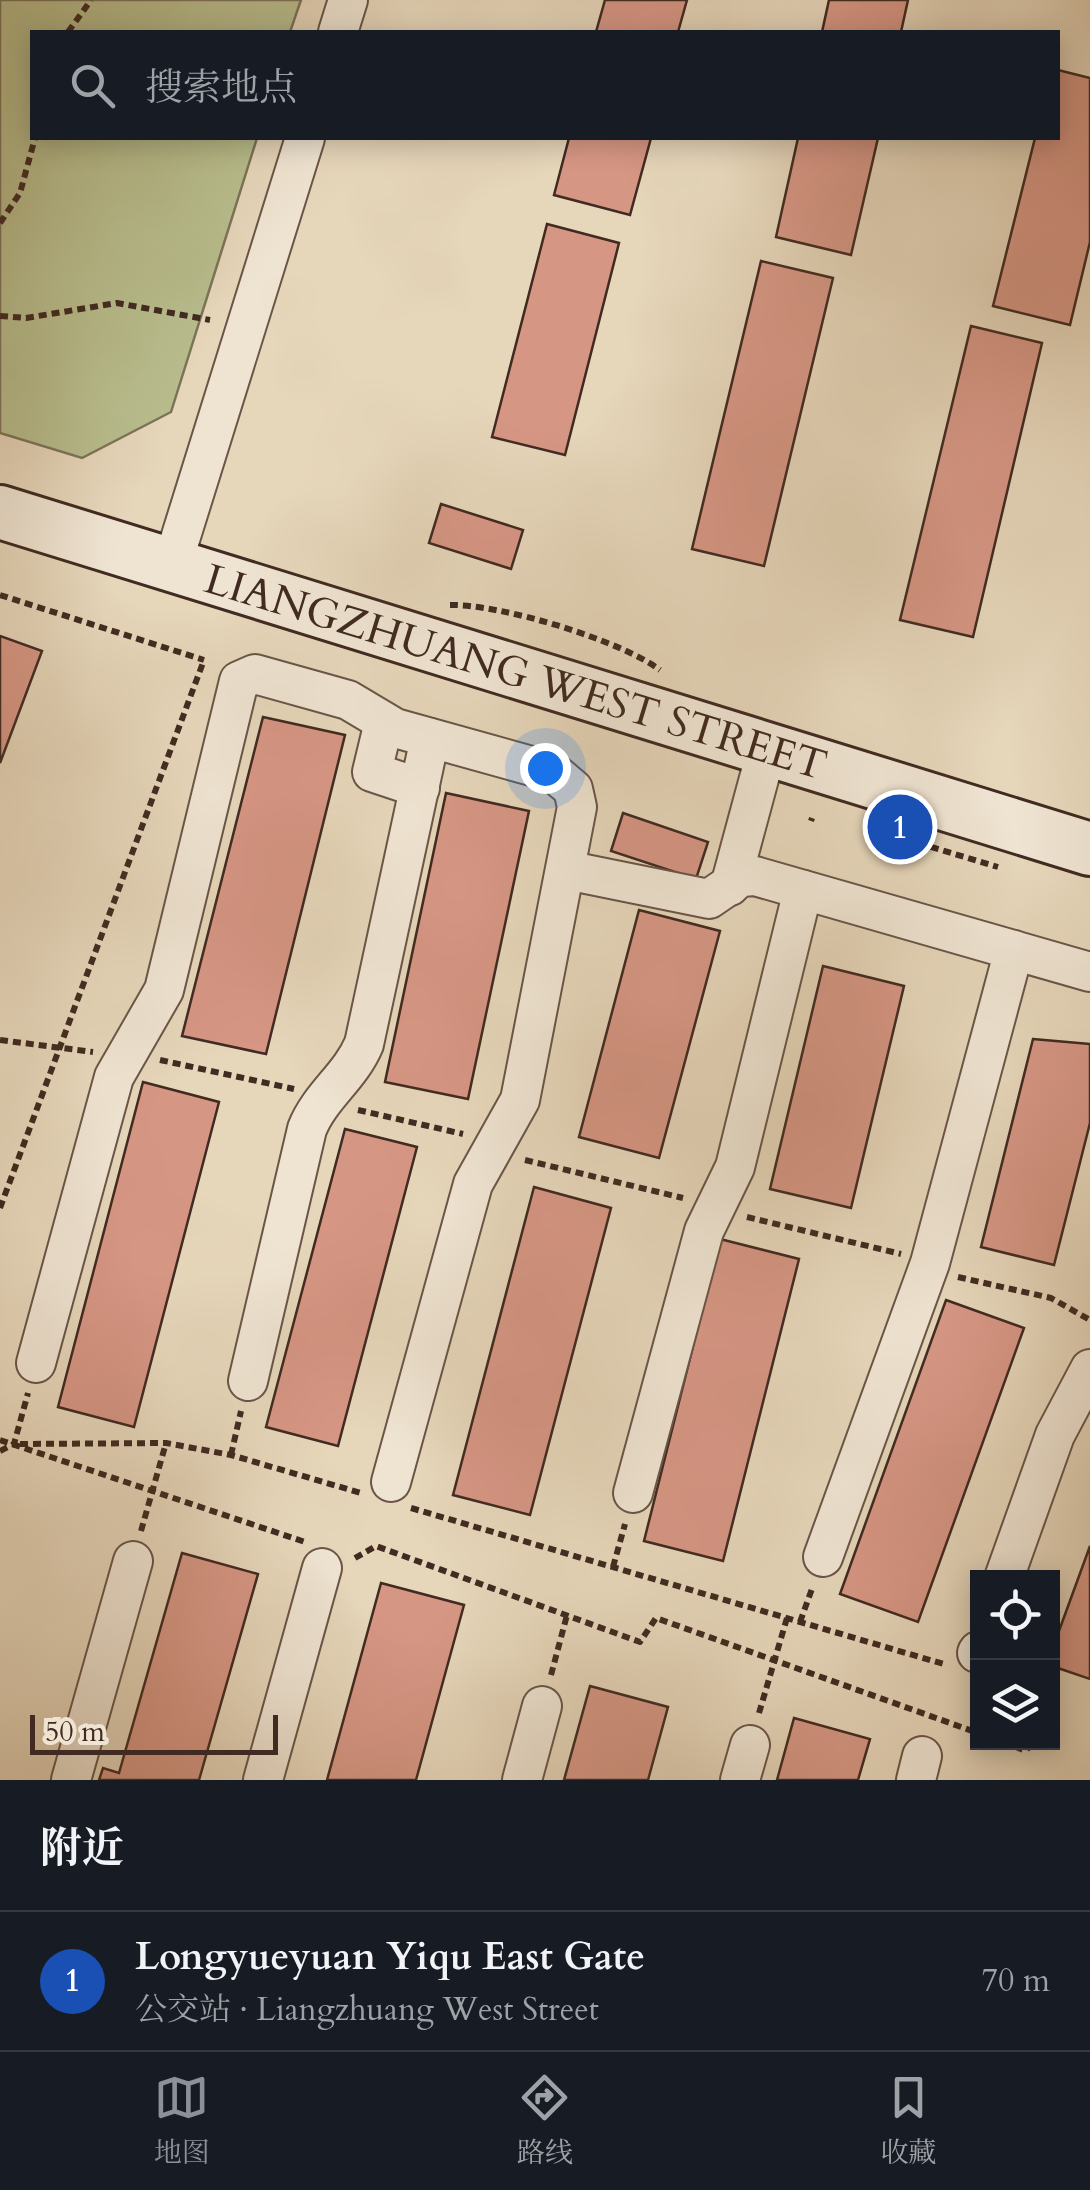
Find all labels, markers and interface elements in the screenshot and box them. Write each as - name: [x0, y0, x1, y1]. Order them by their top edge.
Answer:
- search box: [30, 30, 1060, 140]
- icon: search: [65, 58, 120, 113]
- text: 搜索地点: [145, 62, 297, 114]
- street label: LIANGZHUANG WEST STREET: [198, 551, 833, 794]
- your location: [520, 743, 571, 794]
- pin: 1: [868, 790, 932, 864]
- map controls: [970, 1570, 1060, 1750]
- button: locate: [970, 1570, 1060, 1660]
- button: layers: [970, 1660, 1060, 1750]
- scale bar: [30, 1710, 278, 1754]
- text: 50 m: [45, 1713, 105, 1751]
- text: 附近: [40, 1820, 124, 1877]
- text: Longyueyuan Yiqu East Gate: [135, 1931, 645, 1983]
- text: 1: [64, 1959, 81, 2003]
- text: 70 m: [982, 1959, 1050, 2003]
- text: 公交站 · Liangzhuang West Street: [135, 1988, 599, 2032]
- tab: 地图: [154, 2070, 210, 2172]
- tab: 路线: [517, 2070, 573, 2172]
- tab: 收藏: [880, 2070, 936, 2172]

